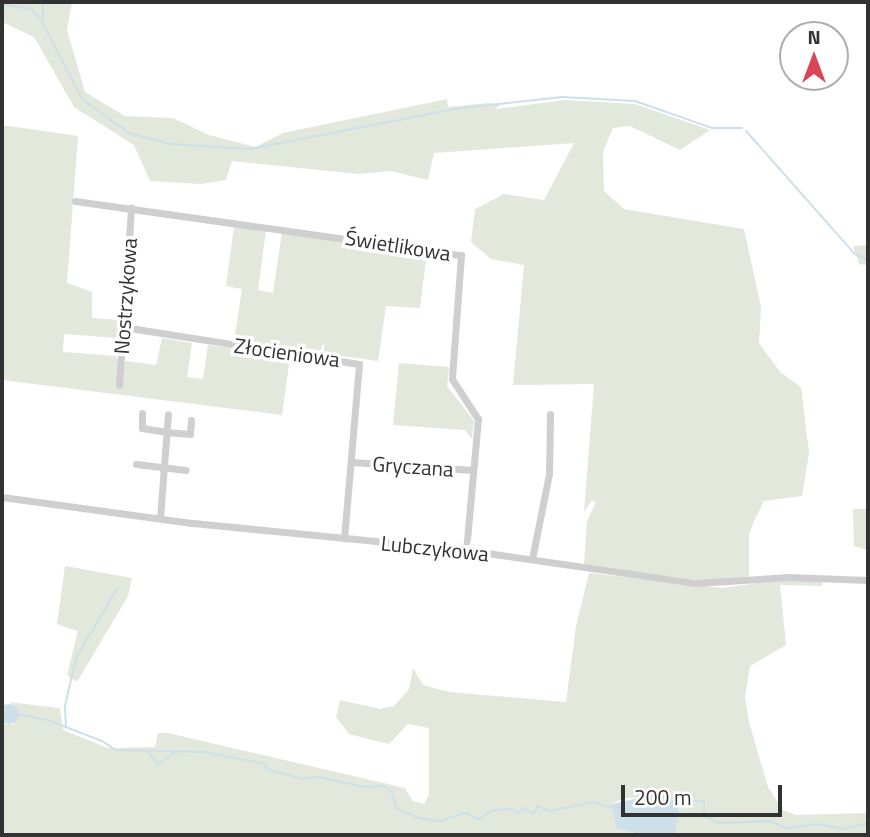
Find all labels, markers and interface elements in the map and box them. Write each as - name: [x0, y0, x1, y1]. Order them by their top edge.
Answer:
- north arrow: [779, 21, 849, 91]
- text: N: [807, 22, 821, 51]
- street label: Świetlikowa: [344, 224, 452, 266]
- street label: Nostrzykowa: [108, 237, 142, 355]
- street label: Złocieniowa: [233, 332, 341, 372]
- street label: Gryczana: [372, 451, 454, 481]
- street label: Lubczykowa: [380, 530, 490, 566]
- scale bar: [625, 770, 786, 814]
- text: 200 m: [634, 781, 691, 813]

